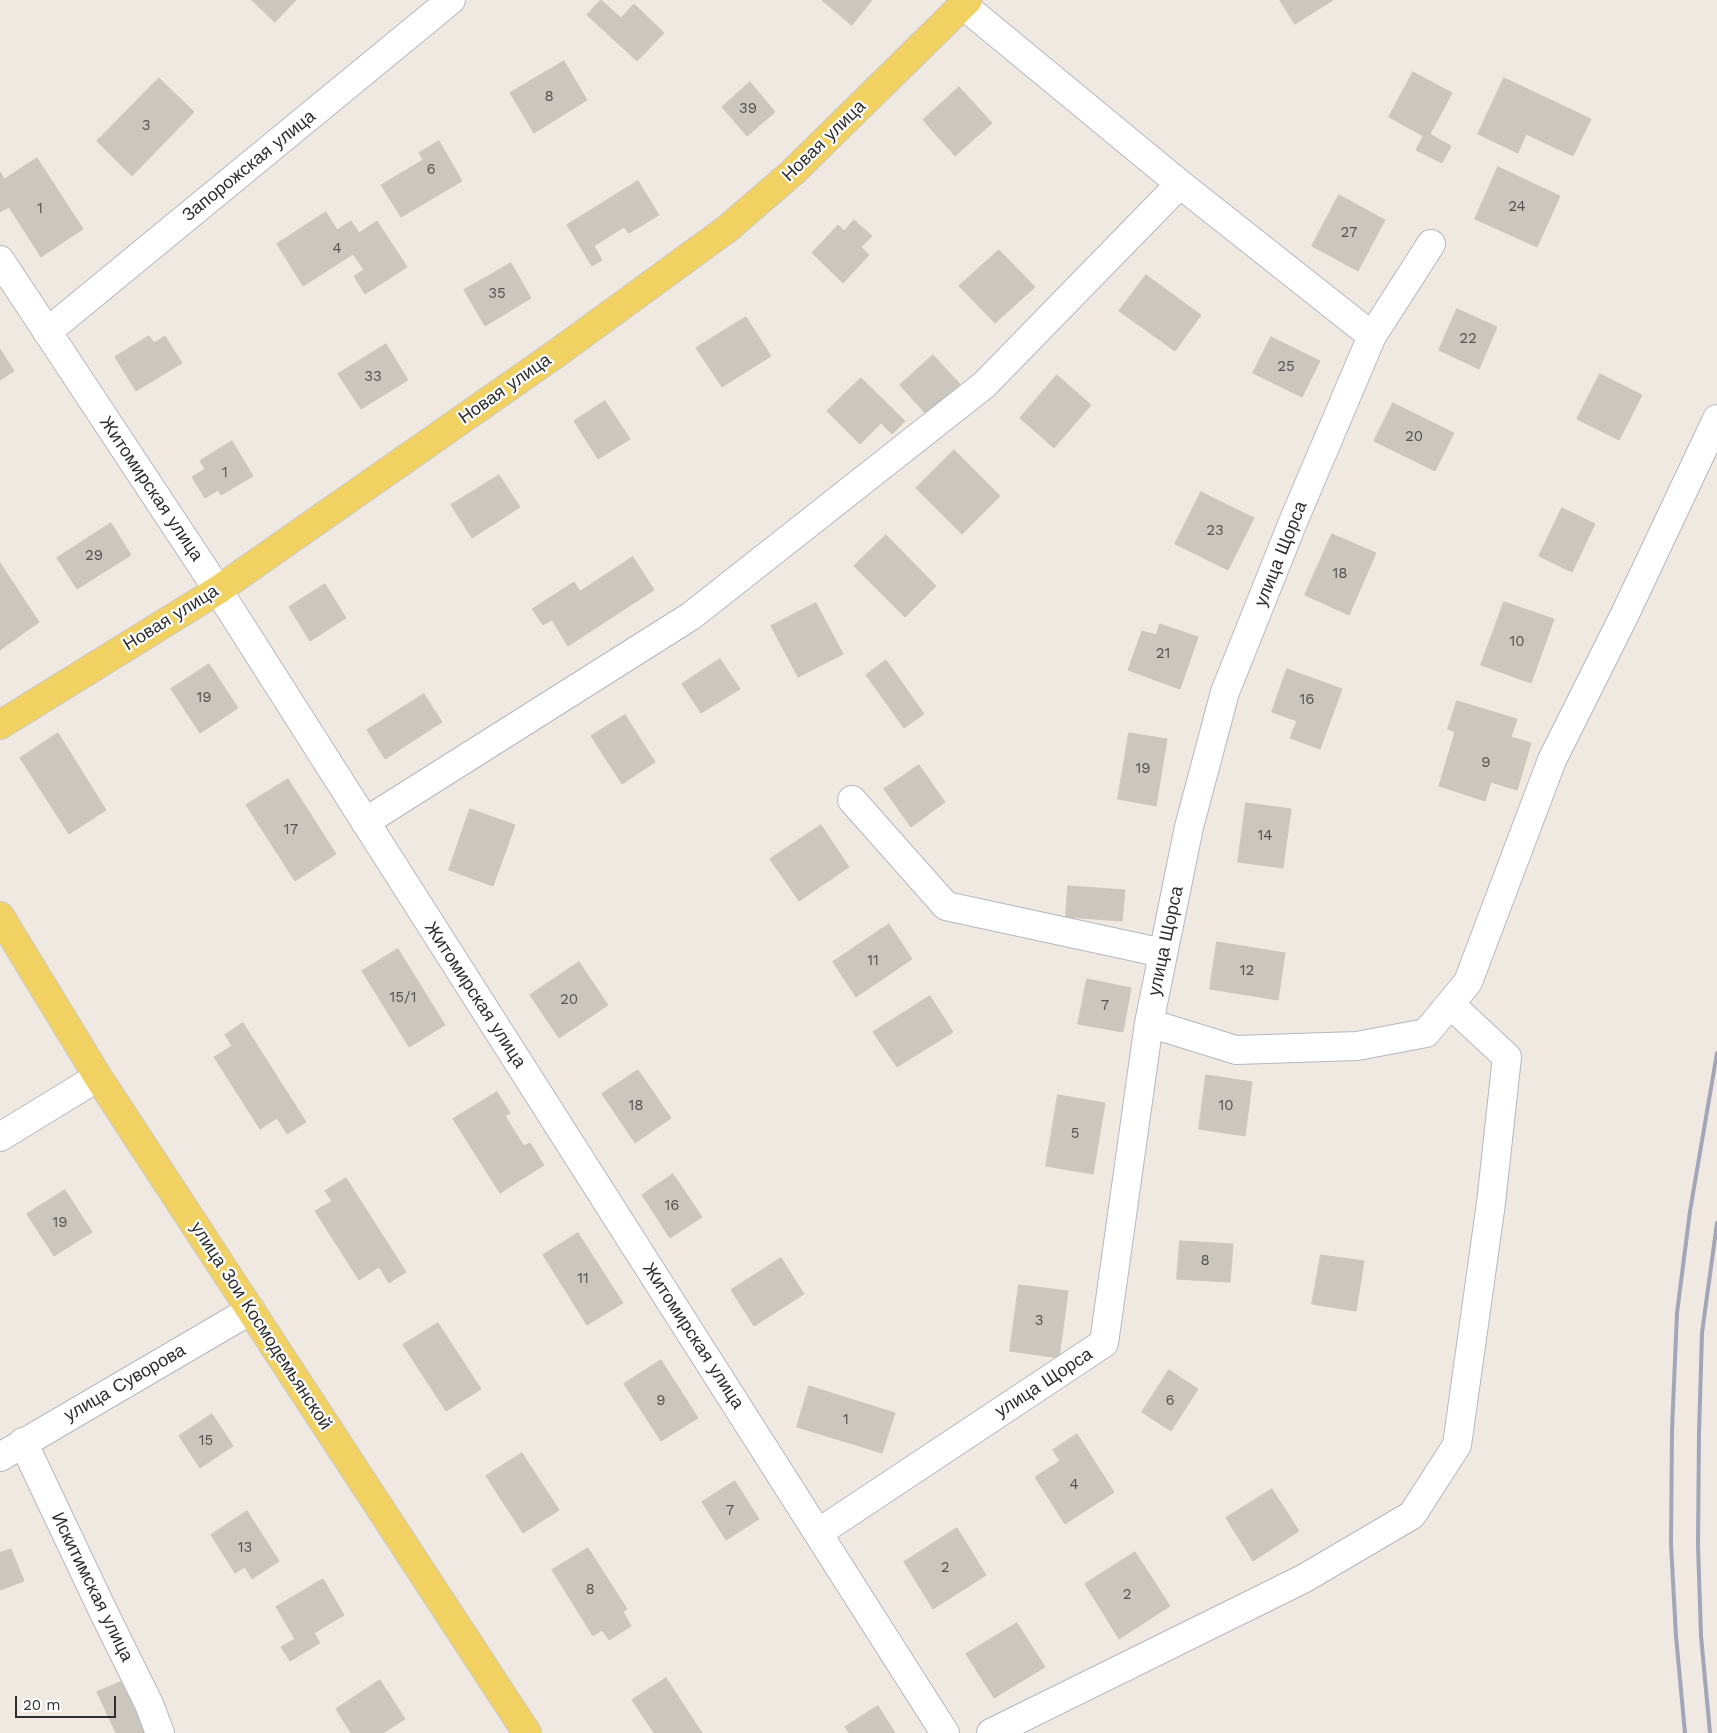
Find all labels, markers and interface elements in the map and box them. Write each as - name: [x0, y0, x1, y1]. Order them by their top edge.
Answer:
- house number: 8: [544, 88, 554, 106]
- street label: Новая улица: [778, 96, 870, 186]
- house number: 39: [739, 100, 757, 118]
- street label: Запорожская улица: [178, 106, 320, 226]
- house number: 3: [142, 117, 150, 135]
- house number: 6: [426, 161, 436, 179]
- house number: 24: [1508, 198, 1526, 216]
- house number: 1: [37, 200, 43, 218]
- house number: 27: [1341, 224, 1357, 242]
- house number: 4: [332, 240, 342, 258]
- house number: 35: [488, 285, 506, 303]
- house number: 22: [1459, 330, 1477, 348]
- street label: Новая улица: [455, 349, 555, 429]
- house number: 25: [1277, 358, 1295, 376]
- house number: 33: [364, 368, 382, 386]
- street label: Житомирская улица: [95, 413, 207, 565]
- house number: 20: [1405, 428, 1423, 446]
- house number: 1: [222, 464, 228, 482]
- street label: улица Щорса: [1250, 498, 1312, 610]
- house number: 23: [1206, 522, 1224, 540]
- house number: 29: [85, 547, 103, 565]
- house number: 18: [1332, 565, 1348, 583]
- street label: Новая улица: [120, 580, 222, 656]
- house number: 10: [1509, 633, 1525, 651]
- house number: 21: [1156, 645, 1170, 663]
- house number: 19: [196, 689, 212, 707]
- house number: 16: [1300, 691, 1314, 709]
- house number: 9: [1481, 754, 1491, 772]
- house number: 19: [1135, 760, 1151, 778]
- house number: 17: [284, 821, 298, 839]
- house number: 14: [1257, 827, 1273, 845]
- street label: улица Щорса: [1144, 884, 1188, 998]
- street label: Житомирская улица: [420, 918, 530, 1072]
- house number: 11: [867, 952, 879, 970]
- house number: 12: [1240, 962, 1254, 980]
- house number: 15/1: [390, 989, 416, 1007]
- house number: 20: [560, 991, 578, 1009]
- house number: 7: [1101, 997, 1109, 1015]
- house number: 18: [628, 1097, 644, 1115]
- house number: 10: [1218, 1097, 1234, 1115]
- house number: 5: [1071, 1125, 1079, 1143]
- house number: 16: [665, 1197, 679, 1215]
- house number: 19: [52, 1214, 68, 1232]
- street label: улица Зои Космодемьянской: [186, 1218, 336, 1434]
- house number: 8: [1200, 1252, 1210, 1270]
- street label: Житомирская улица: [638, 1259, 748, 1413]
- house number: 11: [577, 1270, 589, 1288]
- house number: 3: [1035, 1312, 1043, 1330]
- street label: улица Суворова: [61, 1340, 189, 1426]
- street label: улица Щорса: [991, 1344, 1097, 1422]
- house number: 9: [656, 1392, 666, 1410]
- house number: 6: [1165, 1392, 1175, 1410]
- house number: 1: [843, 1411, 849, 1429]
- house number: 15: [199, 1432, 213, 1450]
- house number: 4: [1069, 1476, 1079, 1494]
- house number: 7: [726, 1502, 734, 1520]
- street label: Искитимская улица: [47, 1509, 137, 1665]
- house number: 13: [238, 1539, 252, 1557]
- house number: 2: [941, 1559, 949, 1577]
- house number: 8: [585, 1581, 595, 1599]
- house number: 2: [1123, 1586, 1131, 1604]
- scale bar: [18, 1686, 119, 1718]
- text: 20 m: [23, 1696, 61, 1714]

